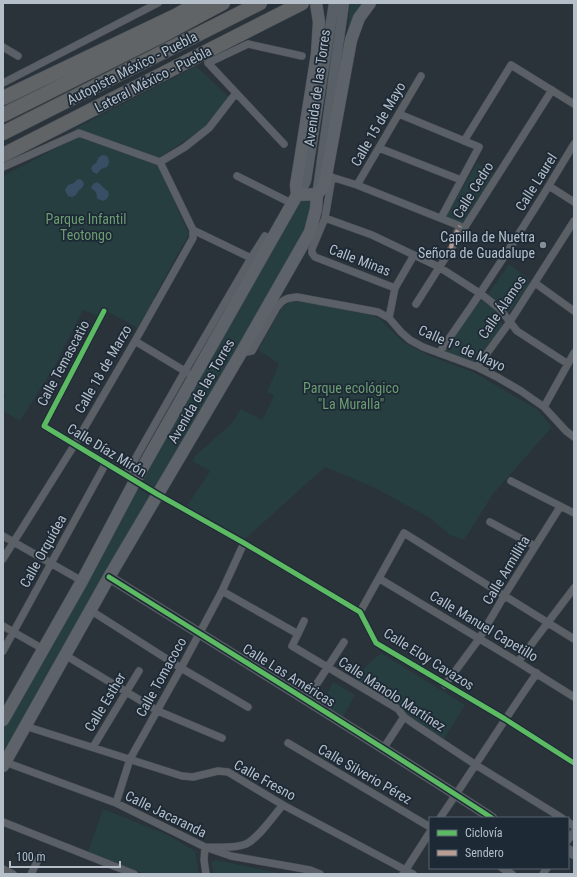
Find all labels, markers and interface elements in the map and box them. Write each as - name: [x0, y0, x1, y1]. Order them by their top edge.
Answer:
- street label: Autopista México - Puebla: [64, 28, 200, 108]
- street label: Avenida de las Torres: [301, 28, 333, 148]
- street label: Lateral México - Puebla: [92, 43, 214, 115]
- street label: Calle 15 de Mayo: [347, 79, 409, 169]
- street label: Calle Laurel: [512, 150, 560, 214]
- street label: Calle Cedro: [449, 159, 497, 221]
- park label: Parque Infantil Teotongo: [46, 211, 126, 243]
- place label: Capilla de Nuetra Señora de Guadalupe: [418, 229, 535, 261]
- marker: Capilla de Nuetra Señora de Guadalupe: [538, 240, 548, 250]
- street label: Calle Minas: [327, 241, 393, 279]
- street label: Calle Álamos: [474, 272, 529, 342]
- street label: Calle Temascatio: [34, 317, 92, 409]
- street label: Calle 18 de Marzo: [71, 322, 135, 416]
- street label: Calle 1º de Mayo: [416, 322, 508, 374]
- street label: Avenida de las Torres: [165, 336, 237, 446]
- park label: Parque ecológico "La Muralla": [303, 380, 399, 412]
- street label: Calle Díaz Mirón: [64, 420, 150, 480]
- street label: Calle Orquídea: [16, 512, 70, 590]
- street label: Calle Armillita: [479, 533, 533, 607]
- street label: Calle Manuel Capetillo: [427, 587, 541, 665]
- street label: Calle Eloy Cavazos: [381, 625, 477, 693]
- street label: Calle Tomacoco: [133, 634, 189, 720]
- street label: Calle Las Américas: [240, 640, 338, 710]
- street label: Calle Manolo Martínez: [336, 653, 448, 735]
- street label: Calle Esther: [81, 670, 129, 734]
- street label: Calle Silverio Pérez: [315, 741, 415, 807]
- street label: Calle Fresno: [231, 756, 299, 804]
- street label: Calle Jacaranda: [123, 787, 209, 841]
- legend: [429, 817, 569, 869]
- text: Ciclovía: [465, 826, 503, 840]
- scale bar: [10, 843, 120, 869]
- text: Sendero: [465, 846, 504, 860]
- text: 100 m: [16, 850, 46, 864]

